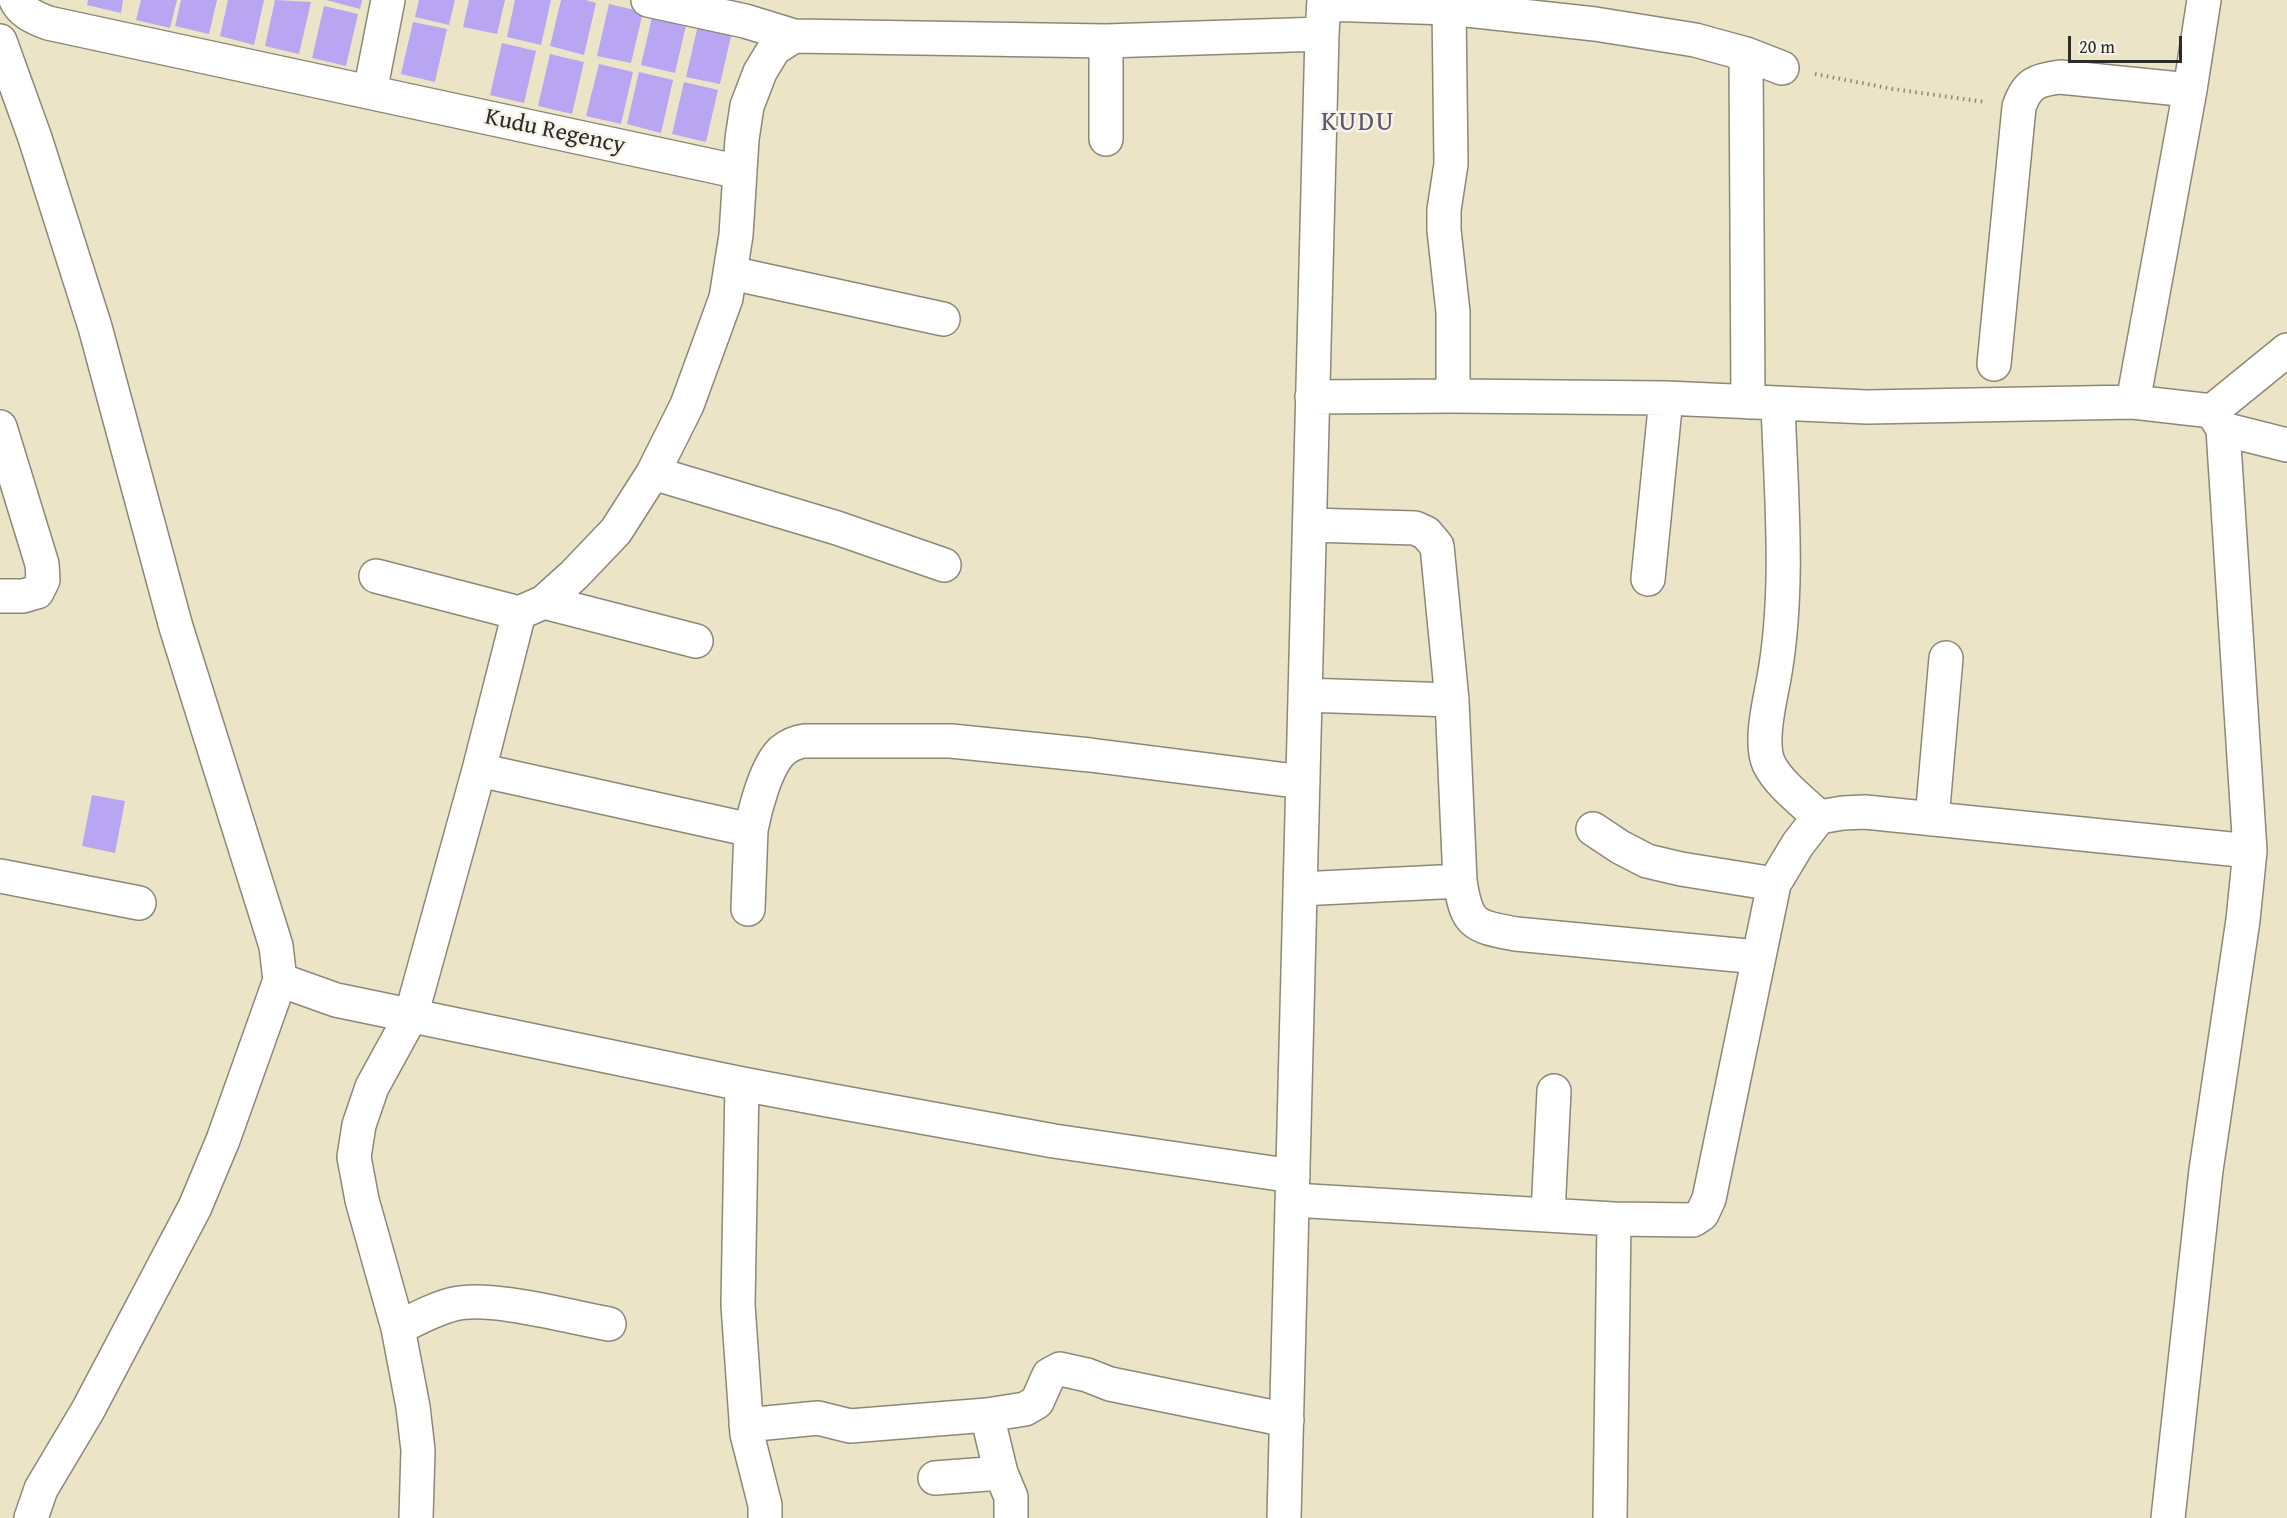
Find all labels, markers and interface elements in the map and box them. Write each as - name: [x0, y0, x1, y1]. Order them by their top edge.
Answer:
- scale bar: [2071, 24, 2185, 62]
- text: 20 m: [2079, 33, 2115, 60]
- street label: Kudu Regency: [482, 103, 628, 161]
- district label: KUDU: [1321, 107, 1395, 139]

